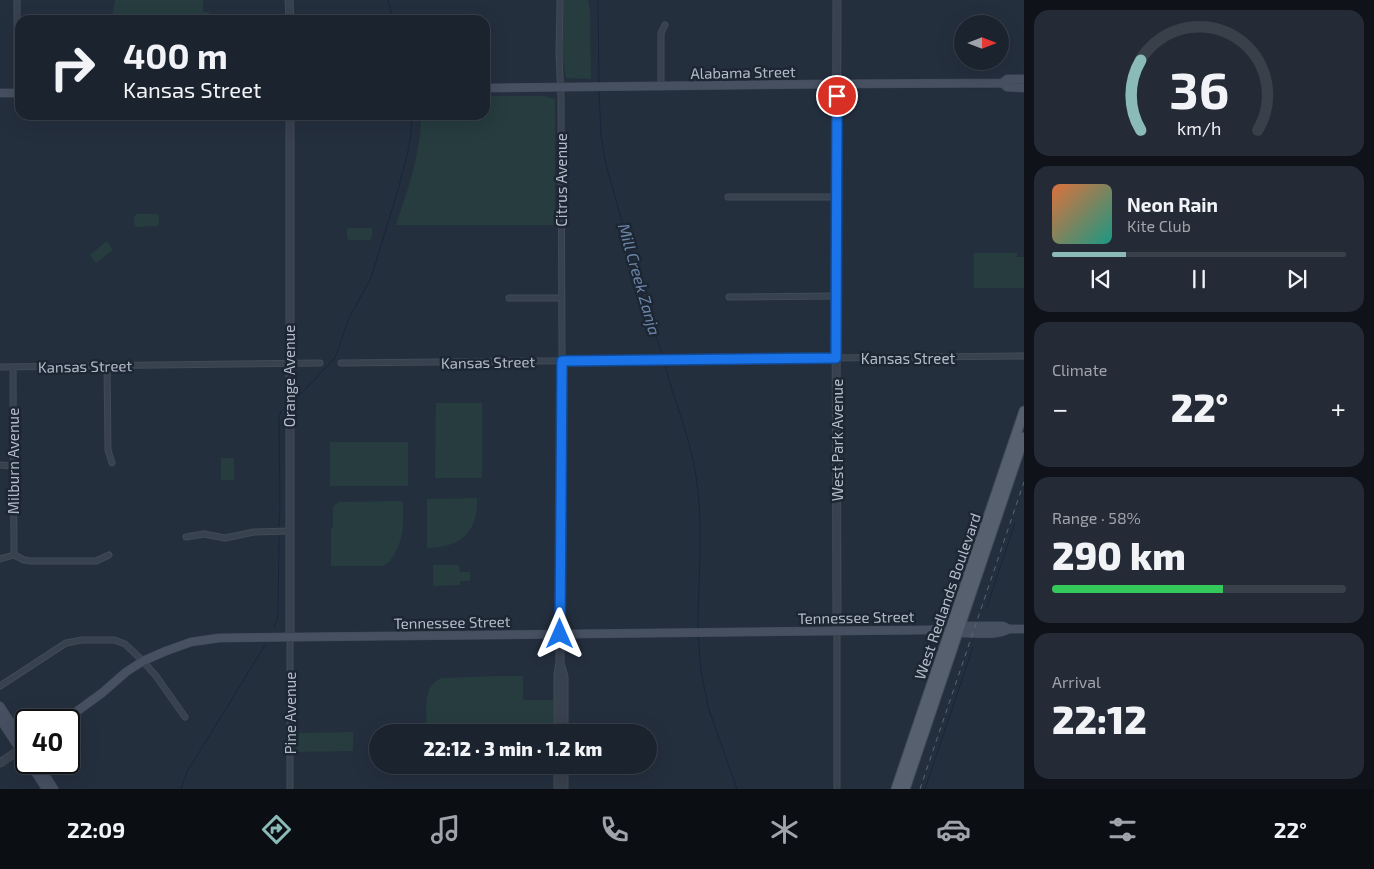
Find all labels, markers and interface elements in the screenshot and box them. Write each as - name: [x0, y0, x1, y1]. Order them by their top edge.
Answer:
- north arrow: [954, 15, 1009, 70]
- map controls: [954, 15, 1009, 70]
- text: 400 m: [123, 34, 228, 76]
- icon: right: [40, 35, 105, 100]
- text: 36: [1169, 57, 1229, 119]
- street label: Alabama Street: [690, 62, 796, 82]
- pin: [816, 75, 858, 117]
- text: Kansas Street: [123, 76, 261, 102]
- icon: arrive: [823, 82, 851, 110]
- text: km/h: [1177, 117, 1221, 139]
- street label: Citrus Avenue: [552, 133, 570, 227]
- text: Neon Rain: [1127, 193, 1218, 216]
- text: Kite Club: [1127, 216, 1191, 235]
- water label: Mill Creek Zanja: [614, 221, 665, 337]
- icon: previous: [1087, 265, 1115, 293]
- icon: pause: [1185, 265, 1213, 293]
- icon: next: [1283, 265, 1311, 293]
- street label: Orange Avenue: [280, 325, 298, 427]
- street label: Kansas Street: [861, 349, 955, 367]
- street label: Kansas Street: [441, 352, 536, 372]
- street label: Kansas Street: [38, 356, 133, 376]
- text: Climate: [1052, 360, 1107, 379]
- street label: West Park Avenue: [828, 379, 846, 501]
- text: 22°: [1171, 384, 1228, 430]
- text: −: [1052, 391, 1068, 425]
- text: +: [1331, 391, 1346, 425]
- street label: Milburn Avenue: [4, 408, 22, 514]
- text: Range · 58%: [1052, 508, 1141, 527]
- street label: West Redlands Boulevard: [910, 510, 984, 682]
- text: 290 km: [1052, 532, 1186, 578]
- position arrow: [533, 607, 585, 659]
- street label: Tennessee Street: [797, 607, 915, 627]
- street label: Tennessee Street: [393, 612, 511, 632]
- street label: Pine Avenue: [281, 672, 299, 754]
- text: Arrival: [1052, 672, 1101, 691]
- text: 22:12: [1052, 696, 1147, 742]
- speed limit sign: 40: [15, 709, 80, 774]
- text: 22:12 · 3 min · 1.2 km: [424, 737, 602, 760]
- icon: directions: [259, 812, 294, 847]
- icon: music: [428, 812, 463, 847]
- icon: phone: [597, 812, 632, 847]
- icon: climate: [767, 812, 802, 847]
- icon: car: [936, 812, 971, 847]
- icon: filters: [1105, 812, 1140, 847]
- text: 22:09: [67, 816, 125, 842]
- text: 22°: [1274, 816, 1307, 842]

